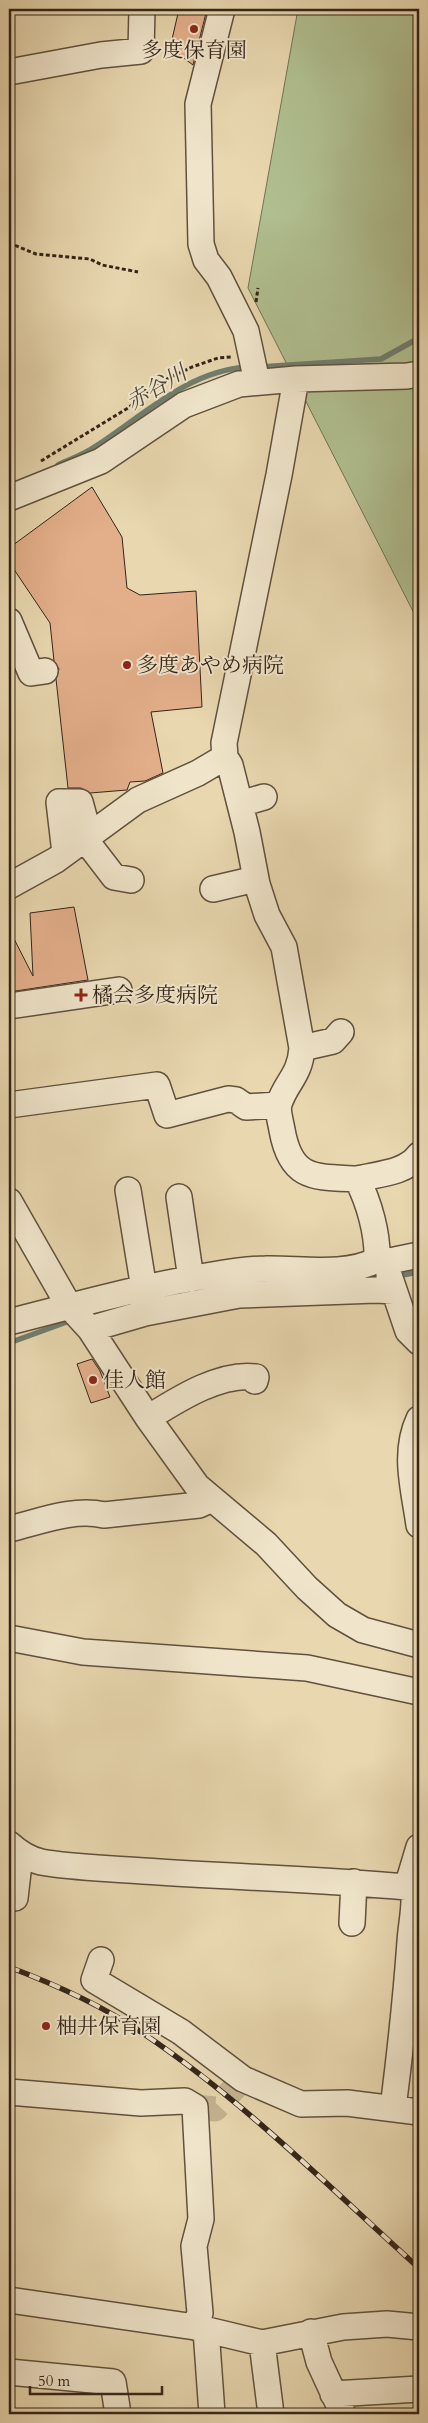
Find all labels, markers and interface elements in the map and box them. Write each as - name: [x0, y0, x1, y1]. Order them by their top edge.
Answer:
- marker: 多度保育園: [188, 23, 200, 35]
- place label: 多度保育園: [142, 36, 247, 65]
- water label: 赤谷川: [120, 357, 194, 418]
- place label: 多度あやめ病院: [137, 651, 284, 680]
- marker: 多度あやめ病院: [121, 659, 133, 671]
- place label: 橘会多度病院: [92, 981, 218, 1010]
- marker: 橘会多度病院: [74, 988, 88, 1002]
- place label: 佳人館: [103, 1366, 166, 1395]
- marker: 佳人館: [87, 1374, 99, 1386]
- place label: 柚井保育園: [56, 2012, 161, 2041]
- marker: 柚井保育園: [40, 2020, 52, 2032]
- scale bar: [30, 2363, 162, 2395]
- text: 50 m: [38, 2371, 70, 2391]

